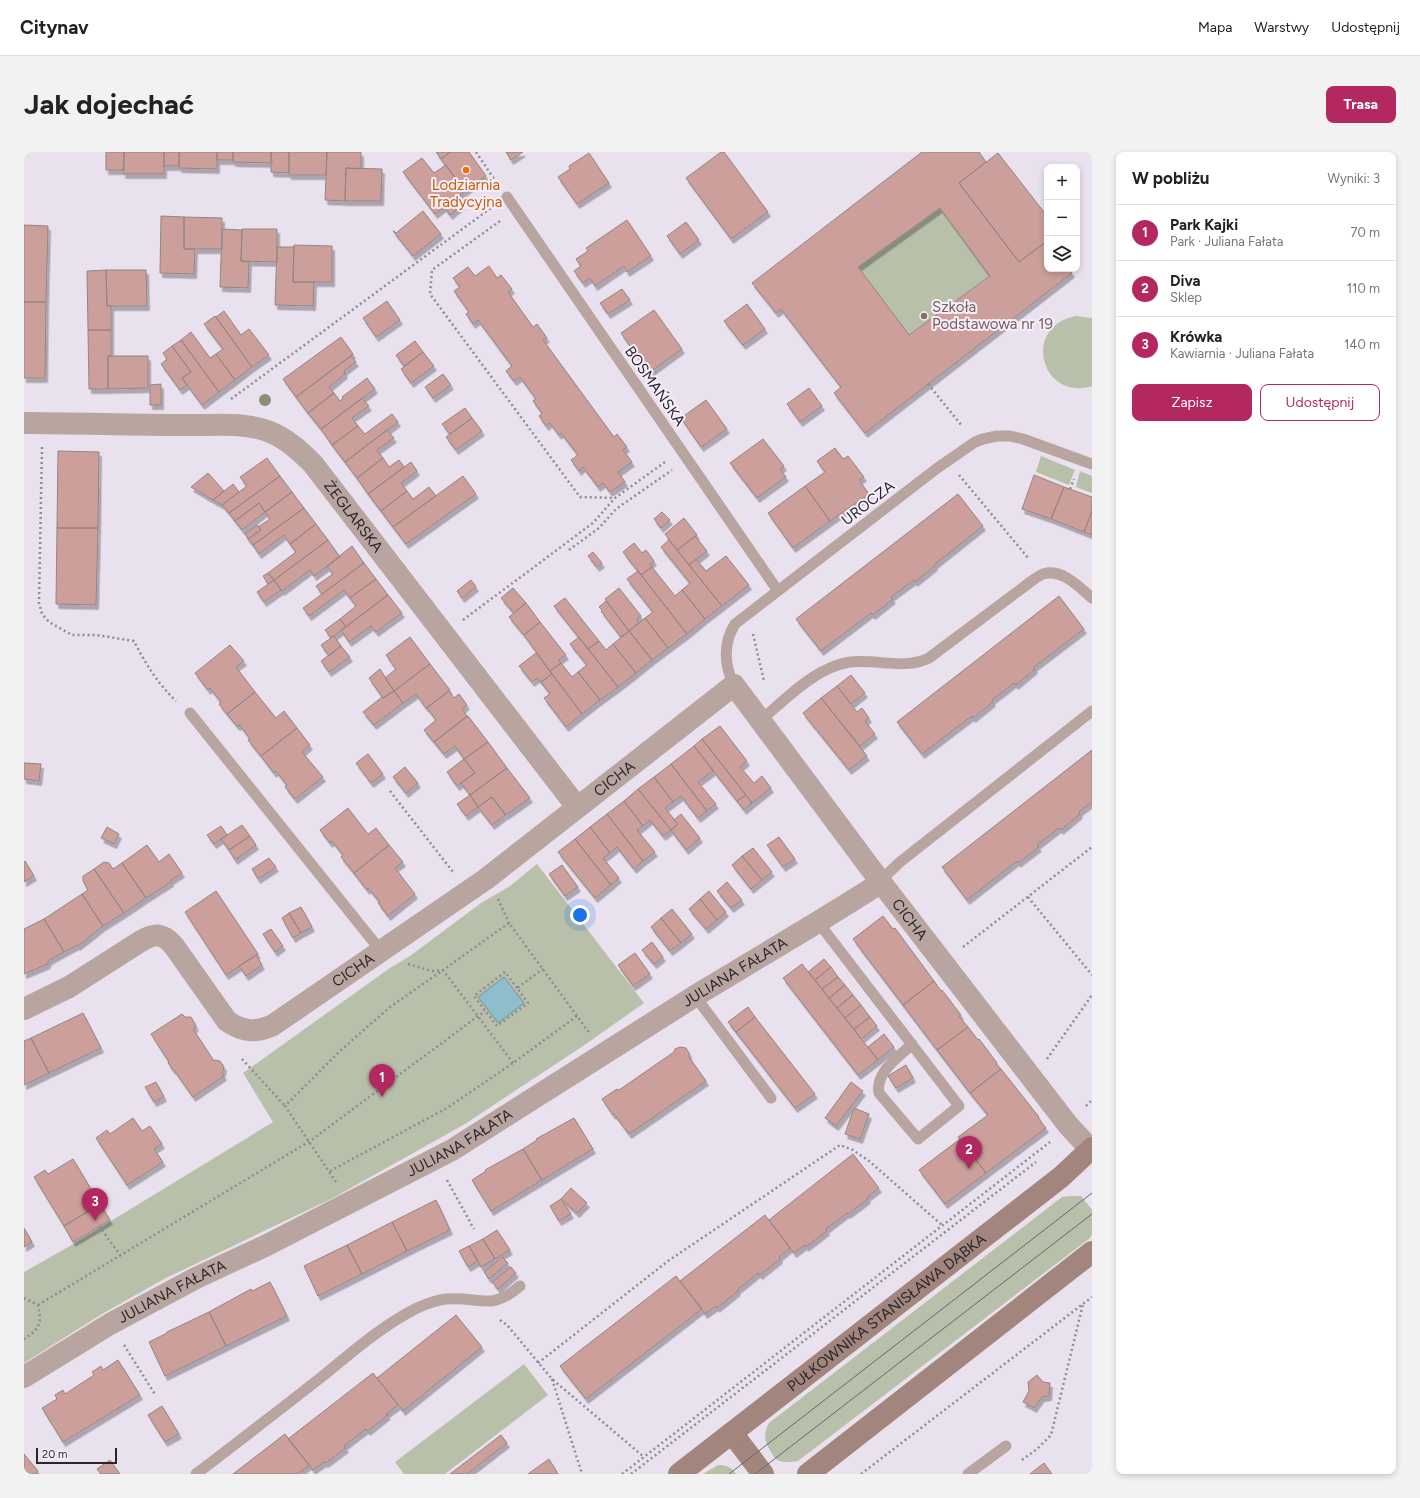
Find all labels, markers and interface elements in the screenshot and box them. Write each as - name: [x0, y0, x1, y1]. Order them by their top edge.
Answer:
- text: Citynav: [20, 16, 89, 39]
- text: Mapa: [1198, 19, 1232, 36]
- text: Warstwy: [1254, 19, 1309, 36]
- text: Udostępnij: [1331, 19, 1400, 36]
- button: Trasa: [1326, 86, 1396, 123]
- text: Jak dojechać: [24, 87, 194, 121]
- map controls: [1044, 164, 1080, 272]
- button: +: [1044, 164, 1080, 200]
- marker: Lodziarnia Tradycyjna: [461, 165, 471, 175]
- text: W pobliżu: [1132, 168, 1209, 188]
- text: Wyniki: 3: [1328, 171, 1380, 186]
- place label: Lodziarnia Tradycyjna: [430, 176, 502, 211]
- button: −: [1044, 200, 1080, 236]
- text: Park Kajki: [1170, 216, 1238, 234]
- text: 1: [1142, 225, 1148, 240]
- text: 70 m: [1350, 225, 1380, 240]
- text: Park · Juliana Fałata: [1170, 234, 1283, 249]
- button: layers: [1044, 236, 1080, 272]
- text: Diva: [1170, 272, 1201, 290]
- text: 2: [1141, 281, 1149, 296]
- text: 110 m: [1347, 281, 1380, 296]
- text: Sklep: [1170, 290, 1202, 305]
- place label: Szkoła Podstawowa nr 19: [932, 298, 1053, 333]
- marker: Szkoła Podstawowa nr 19: [919, 311, 929, 321]
- text: Krówka: [1170, 328, 1222, 346]
- text: 3: [1141, 337, 1149, 352]
- text: 140 m: [1344, 337, 1380, 352]
- street label: BOSMAŃSKA: [621, 343, 689, 429]
- text: Kawiarnia · Juliana Fałata: [1170, 346, 1314, 361]
- button: Zapisz: [1132, 384, 1252, 421]
- button: Udostępnij: [1260, 384, 1380, 421]
- street label: ŻEGLARSKA: [320, 477, 387, 556]
- street label: UROCZA: [838, 477, 898, 529]
- street label: CICHA: [590, 757, 638, 800]
- street label: CICHA: [888, 895, 931, 944]
- your location: [570, 905, 590, 925]
- street label: JULIANA FAŁATA: [679, 934, 791, 1011]
- street label: CICHA: [329, 949, 378, 991]
- pin: 1: [369, 1064, 395, 1097]
- street label: JULIANA FAŁATA: [404, 1105, 516, 1181]
- pin: 2: [956, 1136, 982, 1169]
- pin: 3: [82, 1188, 108, 1221]
- street label: PUŁKOWNIKA STANISŁAWA DĄBKA: [784, 1230, 990, 1395]
- street label: JULIANA FAŁATA: [115, 1256, 229, 1327]
- scale bar: [36, 1446, 117, 1465]
- text: 20 m: [42, 1448, 67, 1461]

